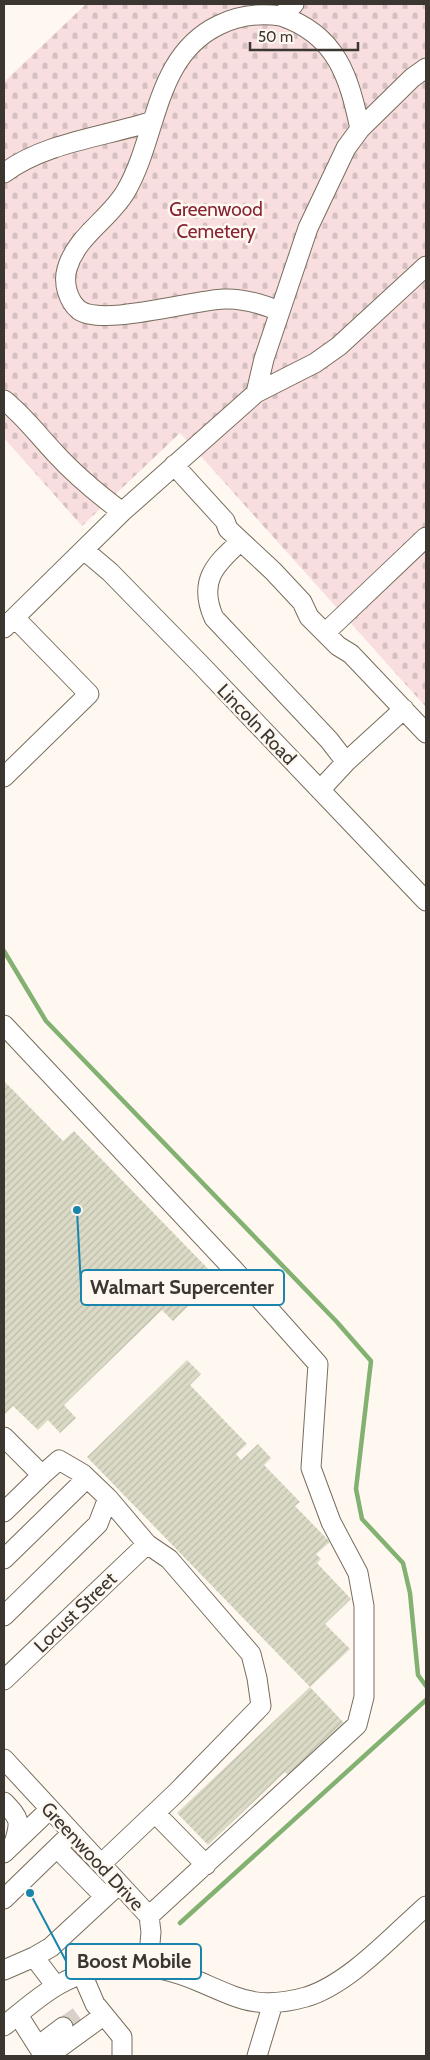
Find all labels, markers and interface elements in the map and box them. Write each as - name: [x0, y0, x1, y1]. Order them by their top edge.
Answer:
- scale bar: [250, 20, 358, 52]
- text: 50 m: [258, 28, 293, 46]
- park label: Greenwood Cemetery: [169, 198, 263, 243]
- street label: Lincoln Road: [212, 679, 301, 770]
- callout: Walmart Supercenter: [81, 1270, 284, 1305]
- text: Walmart Supercenter: [90, 1275, 274, 1299]
- street label: Locust Street: [29, 1567, 122, 1657]
- street label: Greenwood Drive: [36, 1797, 149, 1916]
- callout: Boost Mobile: [66, 1944, 201, 1979]
- text: Boost Mobile: [77, 1949, 191, 1973]

